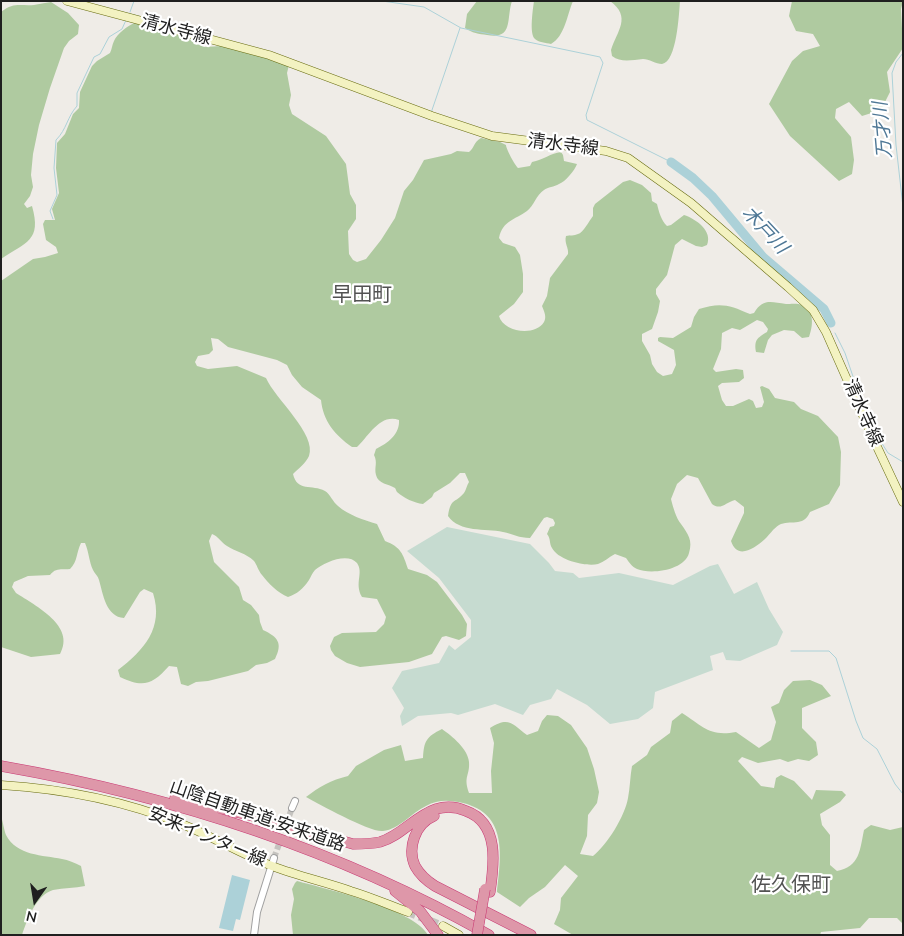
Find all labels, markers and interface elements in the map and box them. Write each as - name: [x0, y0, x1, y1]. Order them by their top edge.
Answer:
- street label: 清水寺線: [138, 11, 214, 51]
- water label: 万才川: [870, 101, 898, 159]
- street label: 清水寺線: [526, 131, 600, 161]
- water label: 木戸川: [736, 202, 792, 260]
- district label: 早田町: [332, 284, 392, 308]
- street label: 清水寺線: [837, 376, 887, 450]
- street label: 山陰自動車道;安来道路: [166, 777, 348, 857]
- street label: 安来インター線: [145, 803, 269, 873]
- district label: 佐久保町: [751, 874, 831, 898]
- north arrow: [10, 876, 60, 926]
- text: N: [24, 906, 39, 927]

